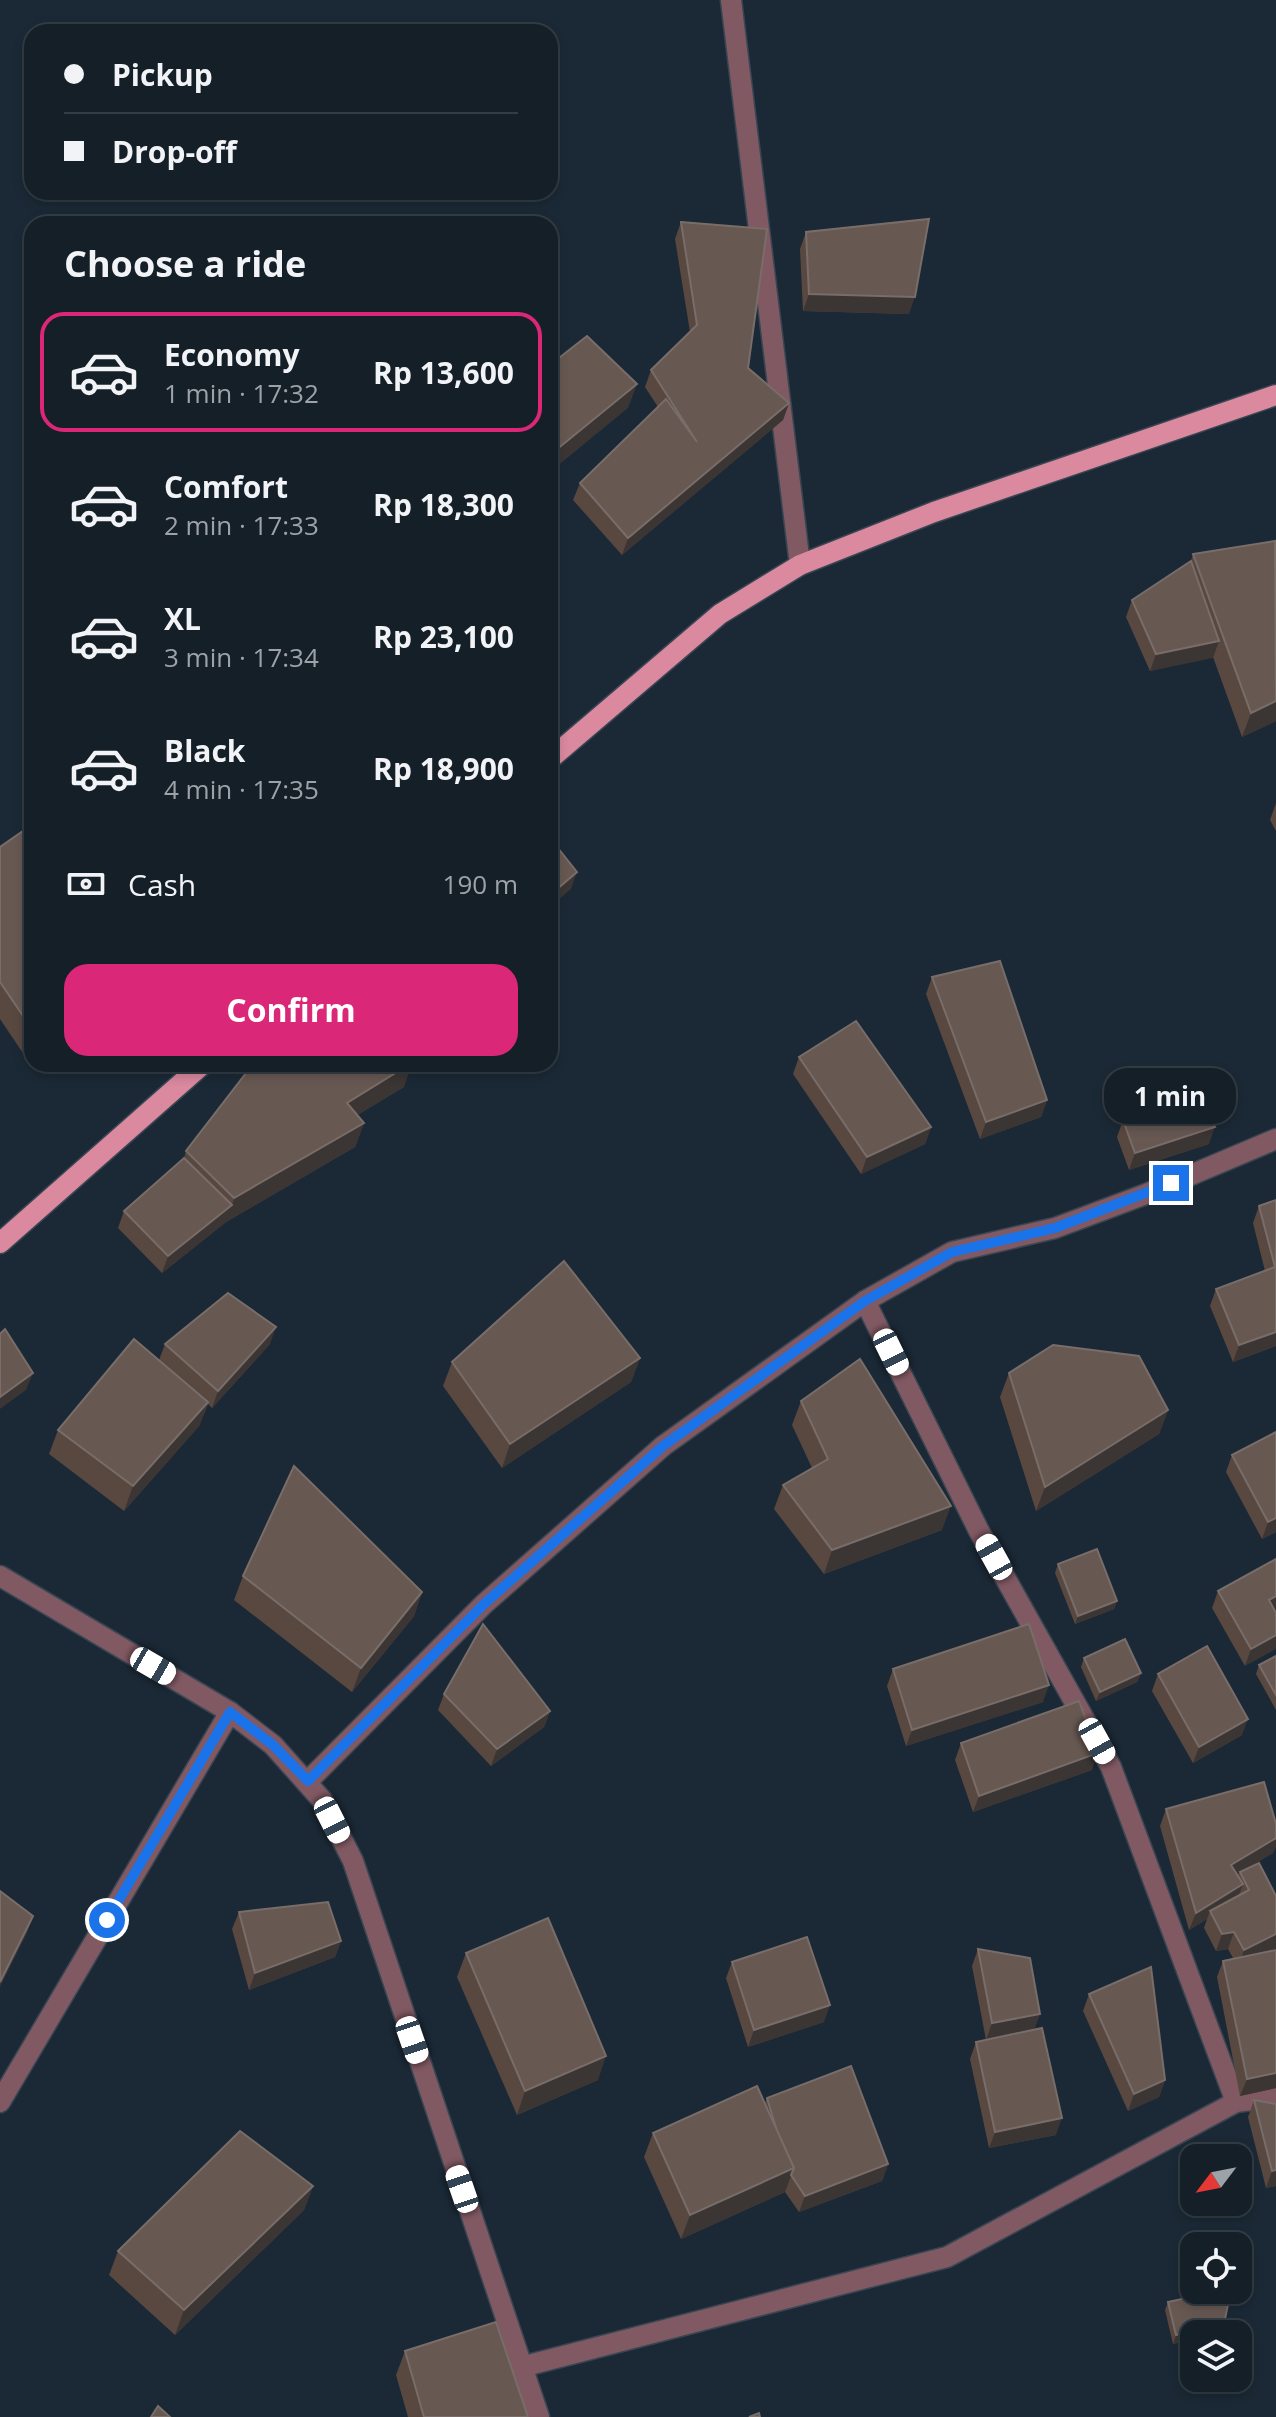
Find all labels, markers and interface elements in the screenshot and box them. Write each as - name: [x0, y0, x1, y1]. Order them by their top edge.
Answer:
- text: Pickup: [112, 54, 213, 95]
- text: Drop-off: [112, 131, 237, 172]
- text: Choose a ride: [64, 239, 306, 288]
- text: Economy: [164, 334, 300, 375]
- icon: car: [68, 336, 140, 408]
- text: Rp 13,600: [373, 352, 514, 393]
- text: 1 min · 17:32: [164, 375, 319, 411]
- text: Comfort: [164, 466, 288, 507]
- icon: car: [68, 468, 140, 540]
- text: Rp 18,300: [373, 484, 514, 525]
- text: 2 min · 17:33: [164, 507, 319, 543]
- text: XL: [164, 598, 201, 639]
- icon: car: [68, 600, 140, 672]
- text: Rp 23,100: [373, 616, 514, 657]
- text: 3 min · 17:34: [164, 639, 319, 675]
- text: Black: [164, 730, 245, 771]
- icon: car: [68, 732, 140, 804]
- text: Rp 18,900: [373, 748, 514, 789]
- text: 4 min · 17:35: [164, 771, 319, 807]
- icon: cash: [64, 862, 108, 906]
- text: Cash: [128, 864, 196, 905]
- text: 190 m: [443, 866, 518, 902]
- button: Confirm: [64, 964, 518, 1056]
- callout: 1 min: [1105, 1067, 1237, 1123]
- text: 1 min: [1134, 1078, 1206, 1114]
- route end: [1153, 1165, 1189, 1201]
- car: [870, 1325, 912, 1379]
- car: [972, 1530, 1016, 1584]
- car: [126, 1644, 180, 1688]
- car: [1075, 1714, 1119, 1768]
- car: [310, 1793, 354, 1847]
- route start: [89, 1902, 125, 1938]
- car: [393, 2013, 431, 2067]
- north arrow: [1180, 2144, 1252, 2216]
- map controls: [1180, 2144, 1252, 2392]
- car: [443, 2162, 481, 2216]
- button: locate: [1180, 2232, 1252, 2304]
- button: layers: [1180, 2320, 1252, 2392]

